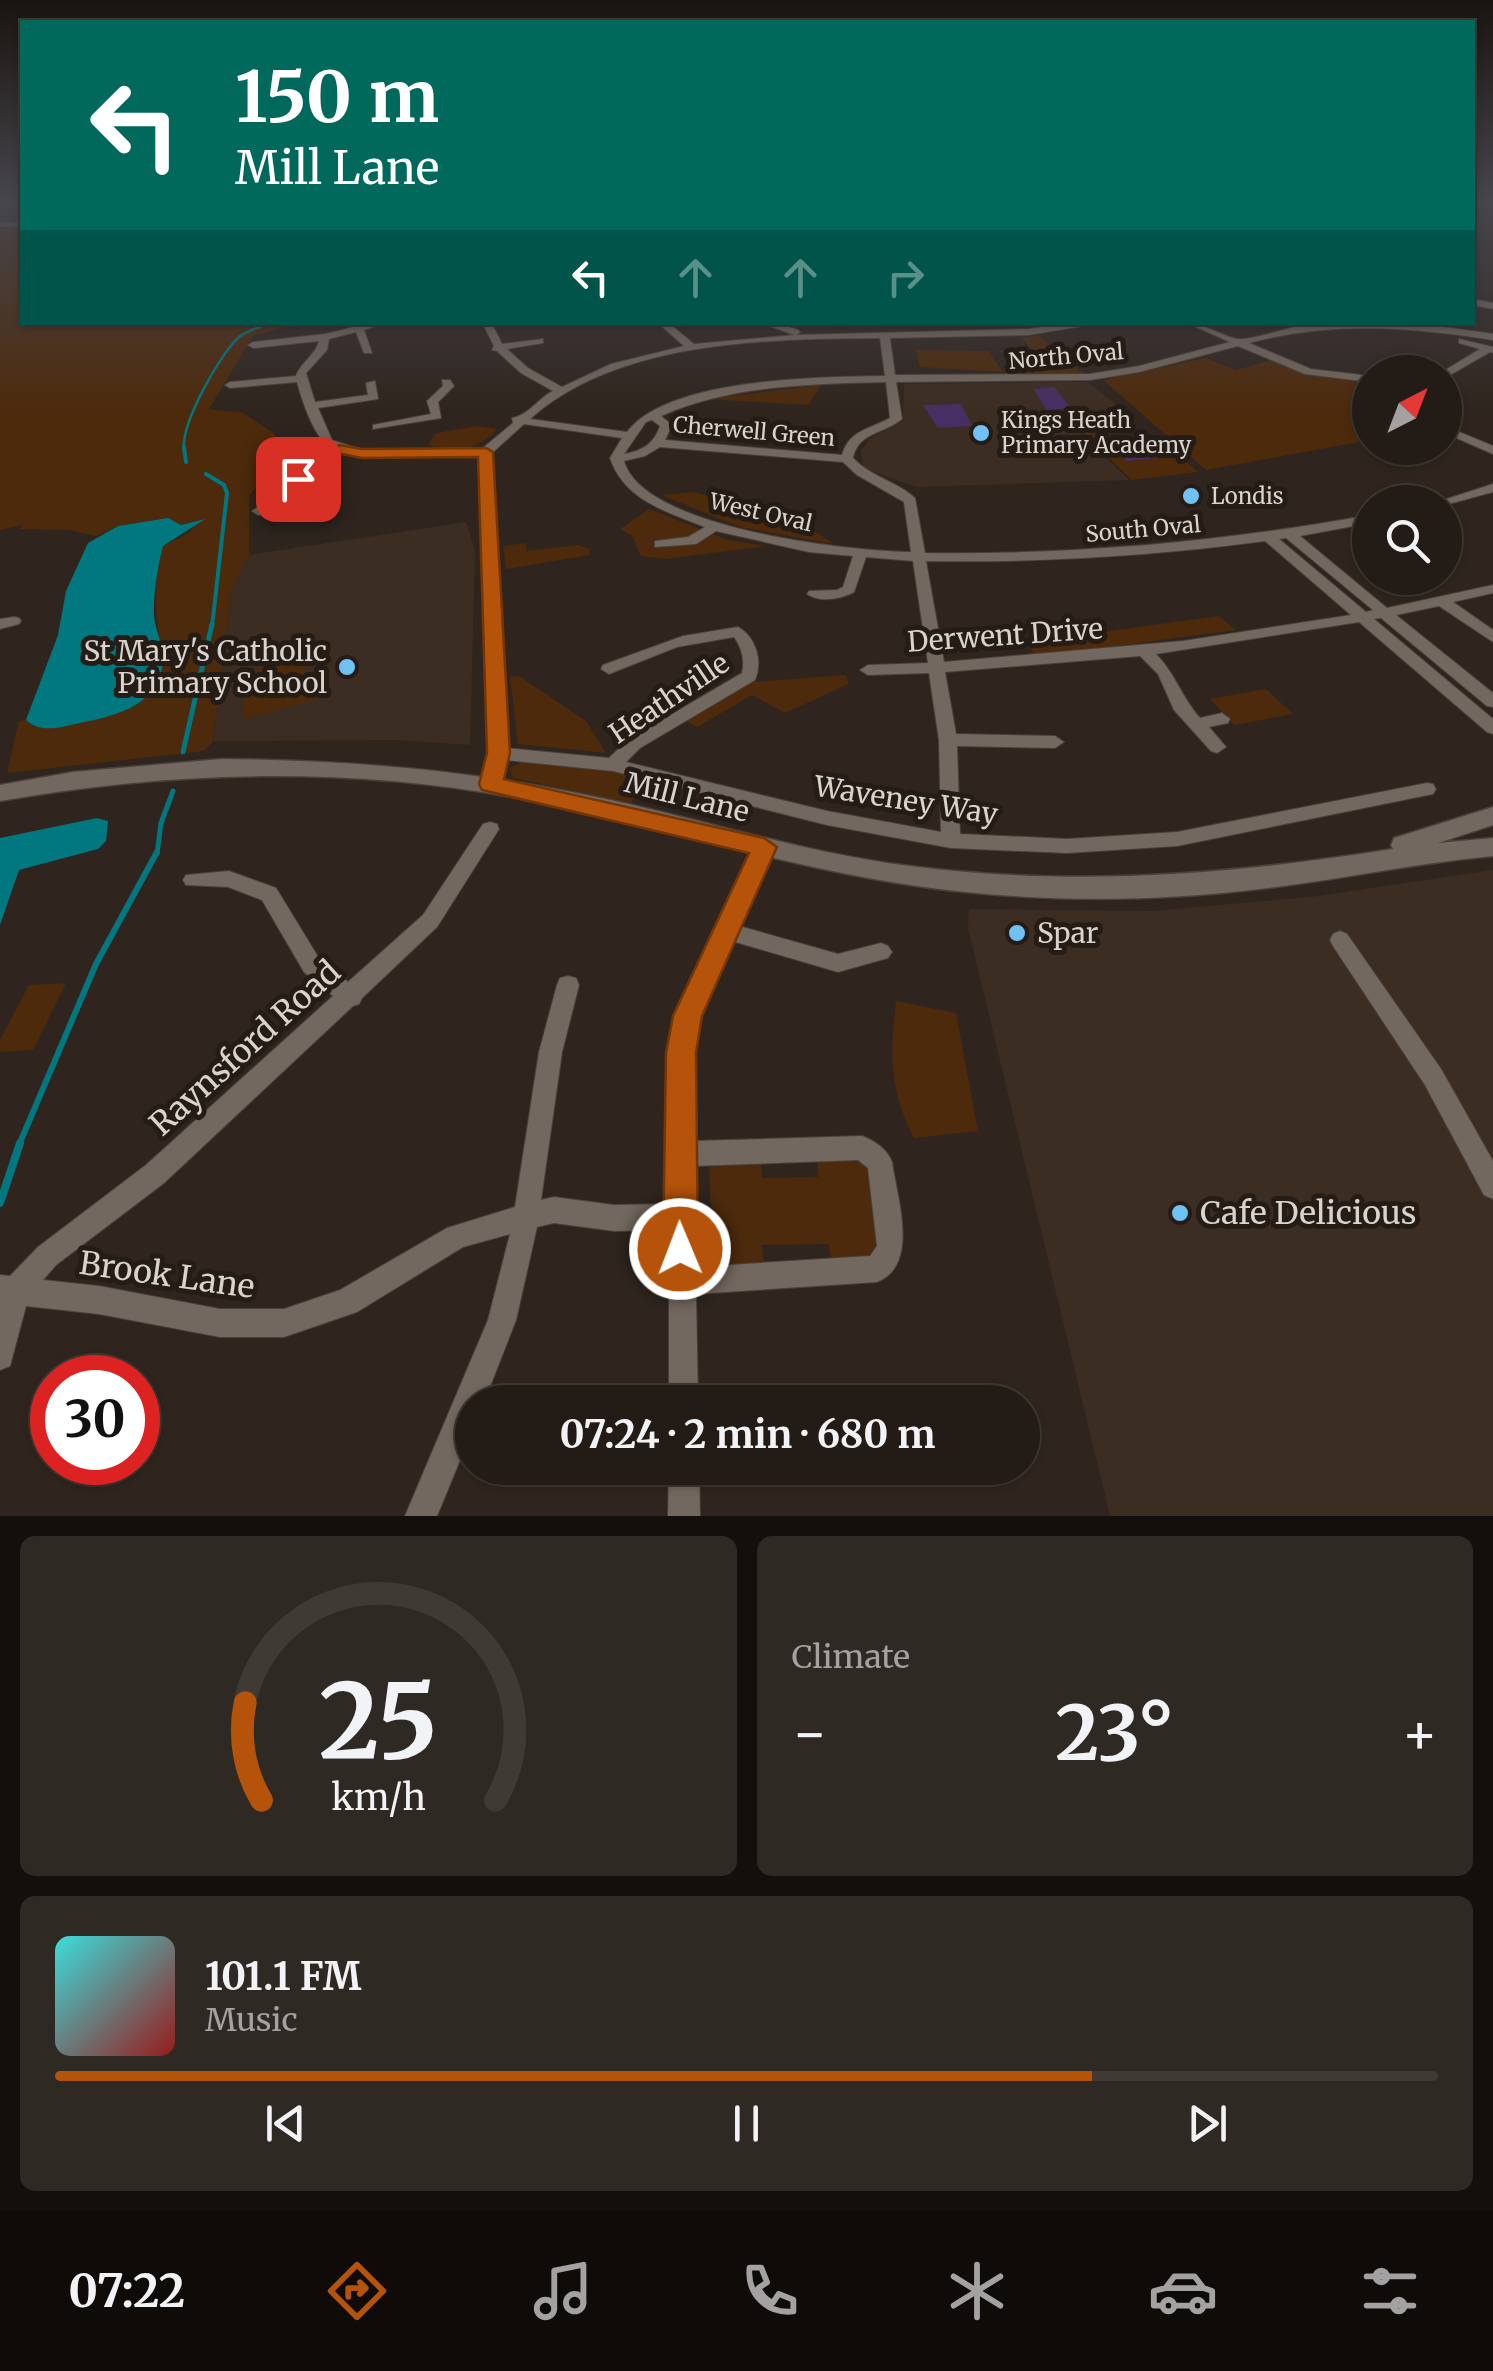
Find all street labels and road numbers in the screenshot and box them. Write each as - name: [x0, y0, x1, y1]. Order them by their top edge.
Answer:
- street label: North Oval: [1007, 337, 1125, 375]
- street label: Cherwell Green: [672, 410, 837, 452]
- street label: West Oval: [706, 486, 815, 537]
- street label: South Oval: [1084, 510, 1202, 548]
- street label: Derwent Drive: [906, 610, 1104, 660]
- street label: Heathville: [602, 645, 736, 751]
- street label: Mill Lane: [621, 764, 753, 830]
- street label: Waveney Way: [811, 768, 1001, 832]
- street label: Raynsford Road: [141, 952, 349, 1144]
- street label: Brook Lane: [77, 1243, 257, 1307]

